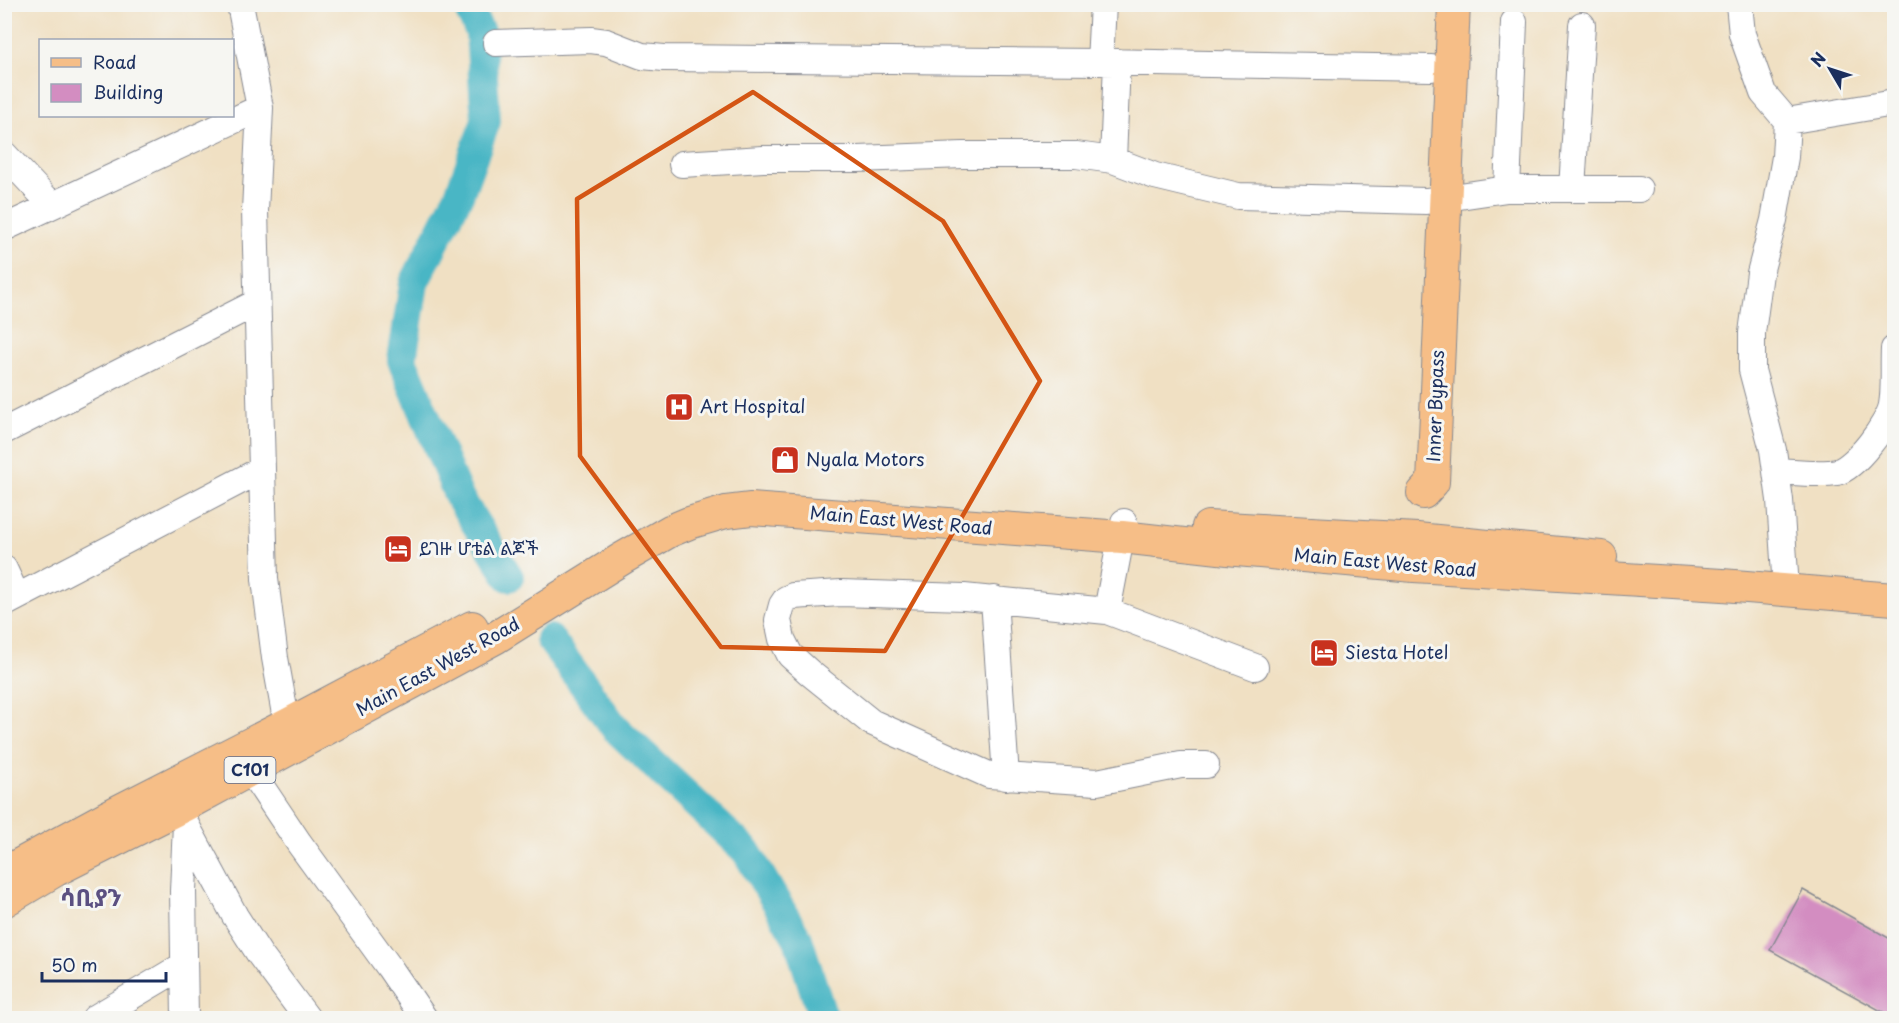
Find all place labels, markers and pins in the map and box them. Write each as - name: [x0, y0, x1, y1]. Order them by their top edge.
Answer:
- hospital icon: Art Hospital: [663, 391, 695, 423]
- place label: Art Hospital: [700, 392, 806, 419]
- shop icon: Nyala Motors: [769, 444, 801, 476]
- place label: Nyala Motors: [806, 445, 925, 472]
- hotel icon: ይገዙ ሆቴል ልጆች: [382, 533, 414, 565]
- place label: ይገዙ ሆቴል ልጆች: [419, 534, 538, 561]
- hotel icon: Siesta Hotel: [1308, 637, 1340, 669]
- place label: Siesta Hotel: [1345, 638, 1448, 665]

